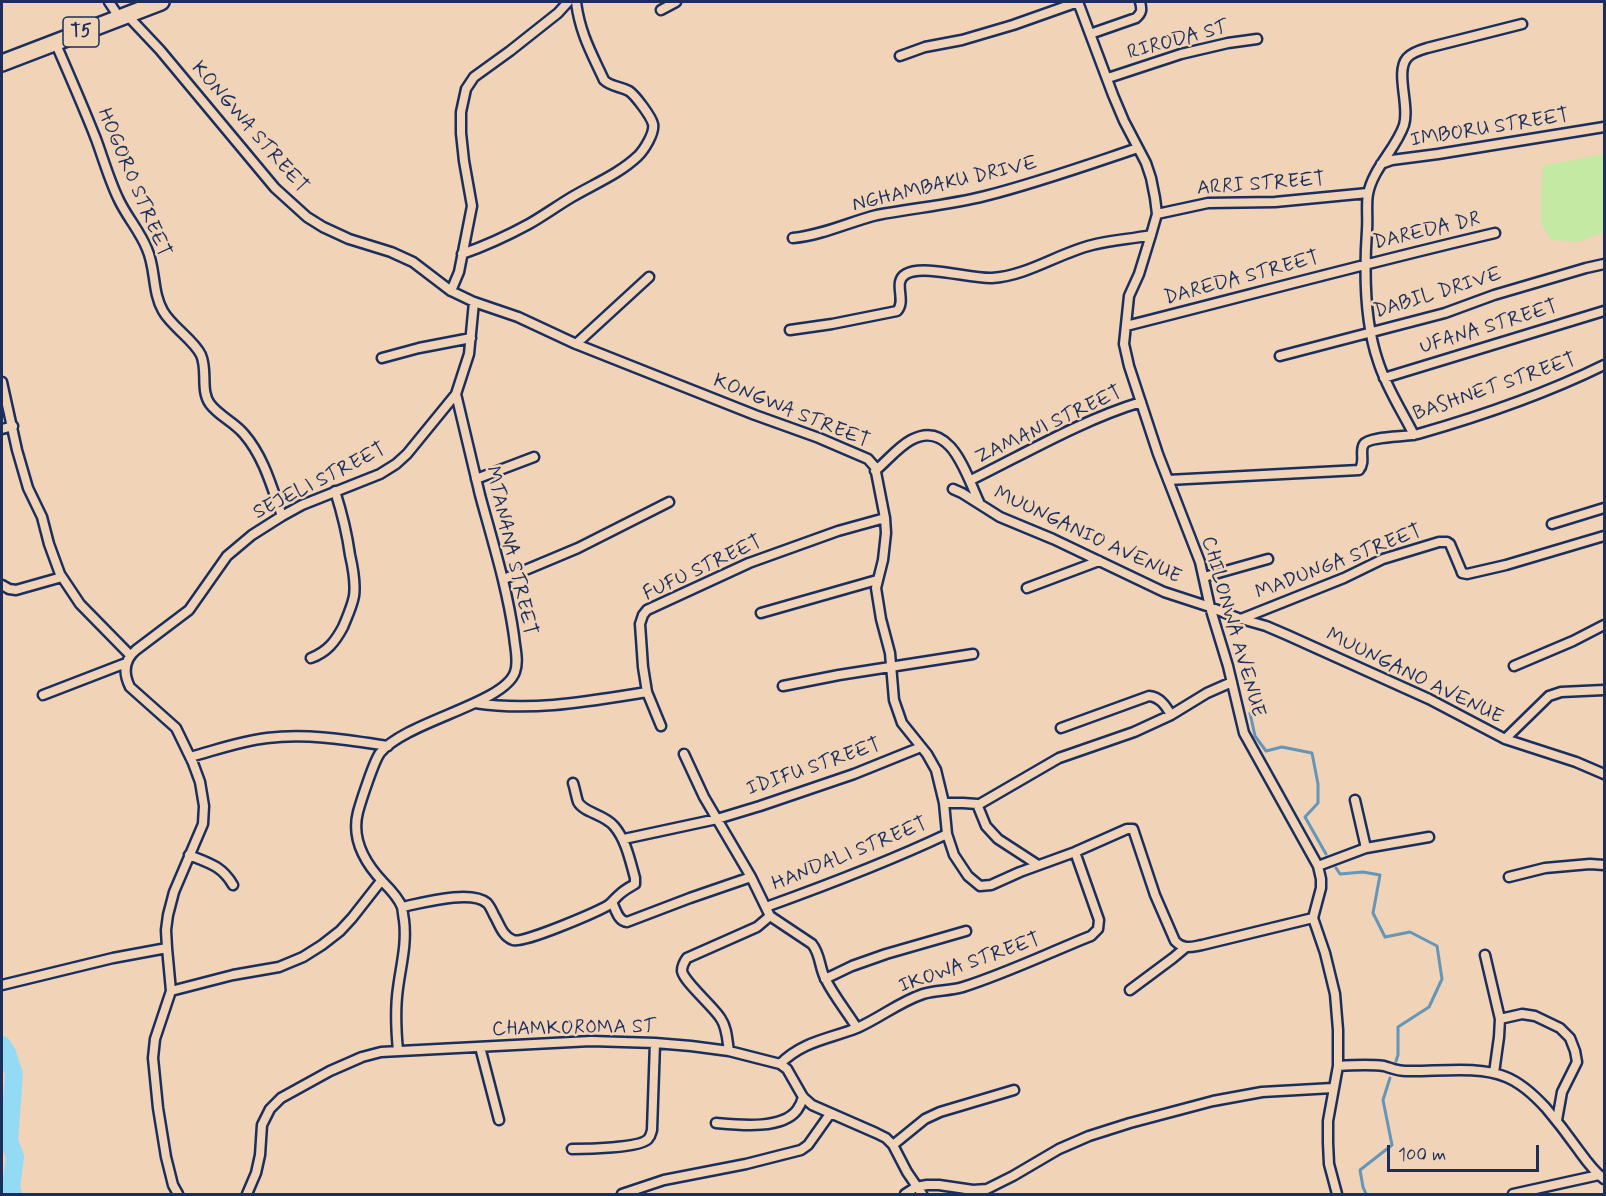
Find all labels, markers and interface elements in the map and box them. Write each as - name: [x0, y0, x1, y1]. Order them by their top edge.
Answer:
- street label: RIRODA ST: [1125, 16, 1231, 66]
- road number: T5: [63, 17, 99, 47]
- street label: KONGWA STREET: [185, 57, 313, 199]
- street label: HOGORO STREET: [91, 105, 175, 261]
- street label: IMBORU STREET: [1409, 105, 1571, 153]
- street label: NGHAMBAKU DRIVE: [850, 152, 1040, 218]
- street label: ARRI STREET: [1196, 169, 1326, 201]
- street label: DAREDA DR: [1371, 208, 1483, 256]
- street label: DAREDA STREET: [1162, 247, 1322, 311]
- street label: DABIL DRIVE: [1371, 263, 1505, 325]
- street label: UFANA STREET: [1417, 296, 1561, 360]
- street label: BASHNET STREET: [1410, 349, 1580, 427]
- street label: KONGWA STREET: [709, 370, 873, 454]
- street label: ZAMANI STREET: [972, 381, 1126, 471]
- street label: SEJELI STREET: [250, 438, 390, 526]
- street label: MTANANA STREET: [479, 464, 541, 638]
- street label: MUUNGANIO AVENUE: [989, 482, 1185, 590]
- street label: MADUNGA STREET: [1252, 520, 1426, 606]
- street label: FUFU STREET: [640, 531, 766, 607]
- street label: CHILONWA AVENUE: [1195, 534, 1269, 720]
- street label: MUUNGANO AVENUE: [1322, 624, 1506, 730]
- street label: IDIFU STREET: [744, 734, 884, 802]
- street label: HANDALI STREET: [769, 813, 931, 897]
- street label: IKOWA STREET: [896, 929, 1044, 999]
- street label: CHAMKOROMA ST: [492, 1016, 656, 1042]
- scale bar: [1390, 1133, 1542, 1171]
- text: 100 m: [1398, 1143, 1446, 1167]

